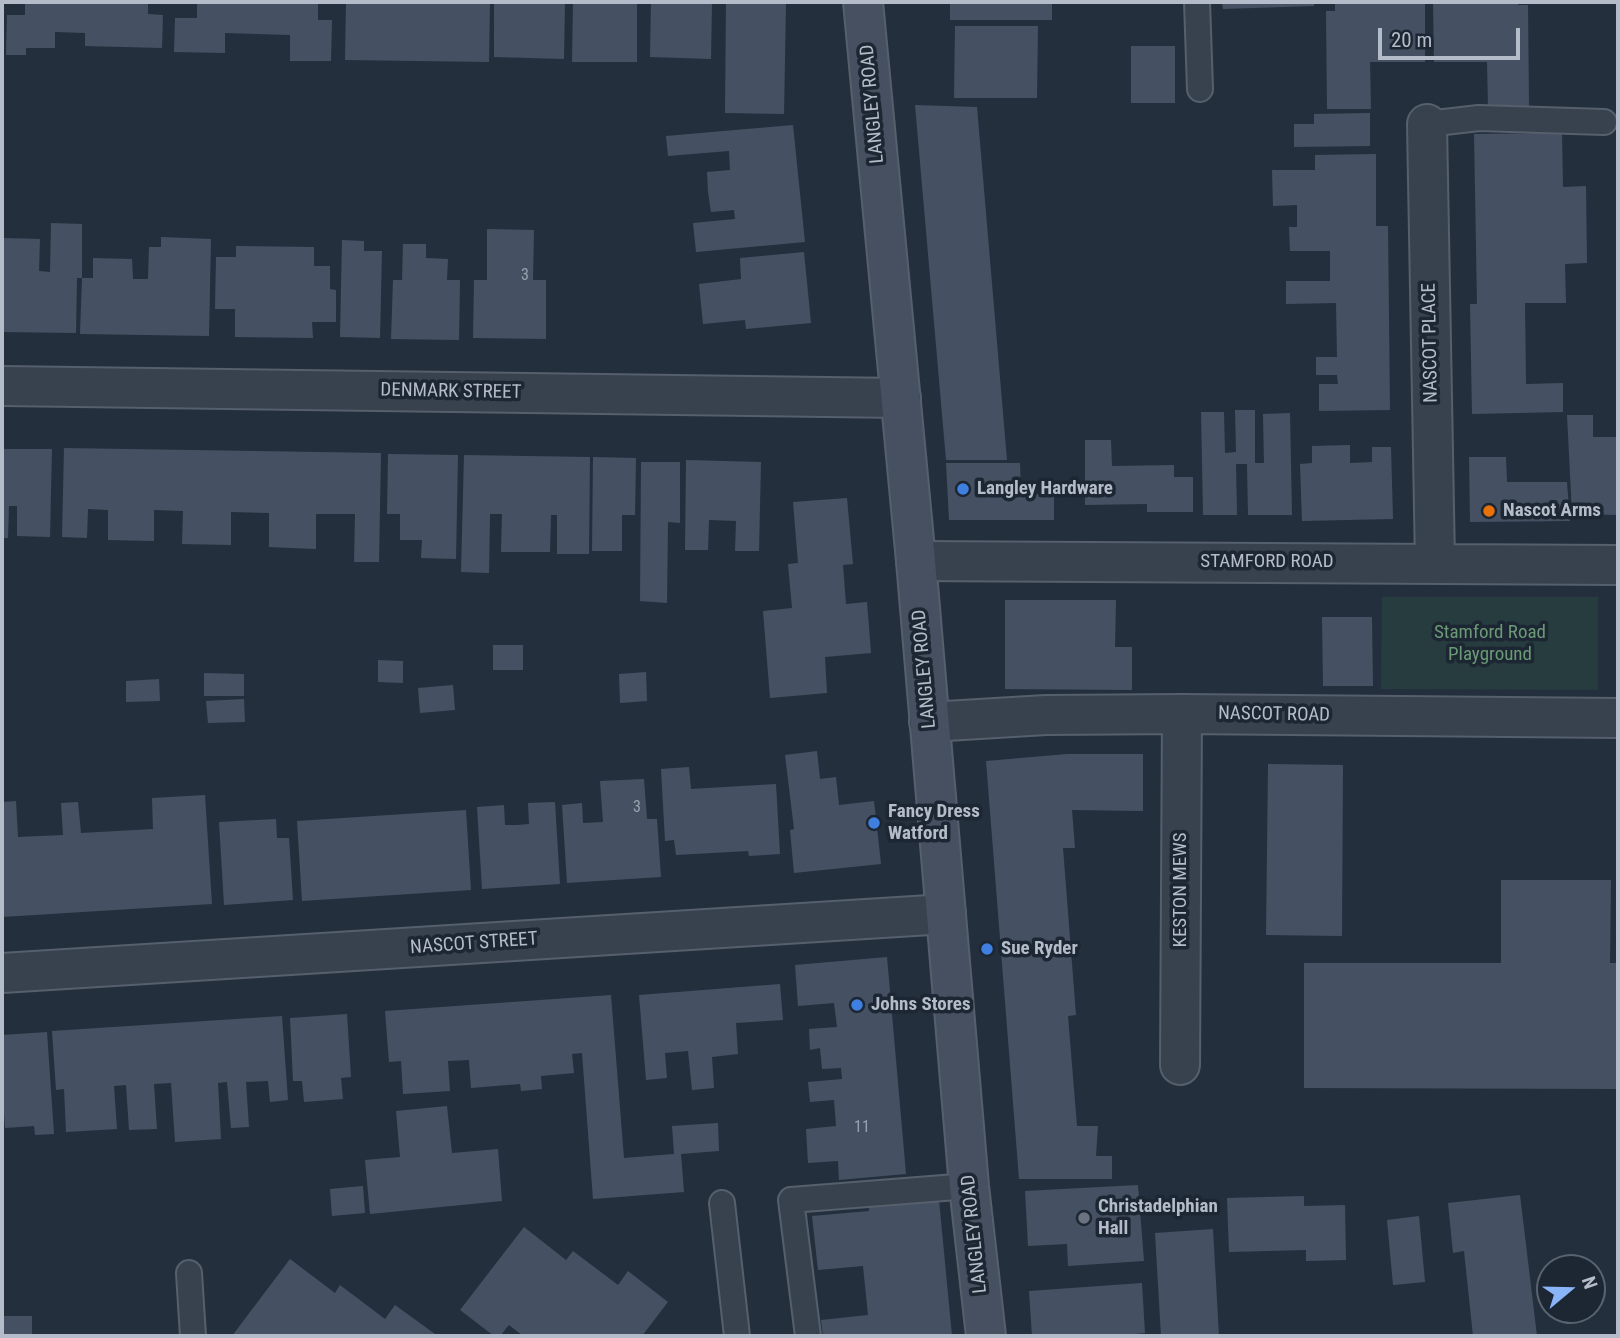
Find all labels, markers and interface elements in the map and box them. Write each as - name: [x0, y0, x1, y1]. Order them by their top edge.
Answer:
- scale bar: [1382, 14, 1524, 58]
- text: 20 m: [1391, 28, 1432, 52]
- street label: LANGLEY ROAD: [856, 44, 890, 164]
- house number: 3: [521, 266, 529, 286]
- street label: NASCOT PLACE: [1419, 283, 1443, 403]
- street label: DENMARK STREET: [380, 379, 522, 405]
- place label: Langley Hardware: [977, 478, 1113, 500]
- marker: Langley Hardware: [955, 481, 971, 497]
- place label: Nascot Arms: [1503, 500, 1601, 522]
- marker: Nascot Arms: [1481, 503, 1497, 519]
- street label: STAMFORD ROAD: [1200, 551, 1334, 573]
- street label: LANGLEY ROAD: [908, 609, 942, 729]
- park label: Stamford Road Playground: [1434, 622, 1546, 666]
- street label: NASCOT ROAD: [1218, 703, 1330, 727]
- house number: 3: [633, 798, 641, 818]
- place label: Fancy Dress Watford: [888, 801, 980, 845]
- marker: Fancy Dress Watford: [866, 815, 882, 831]
- street label: KESTON MEWS: [1170, 833, 1192, 947]
- street label: NASCOT STREET: [409, 928, 539, 960]
- place label: Sue Ryder: [1001, 938, 1078, 960]
- marker: Sue Ryder: [979, 941, 995, 957]
- place label: Johns Stores: [871, 994, 971, 1016]
- marker: Johns Stores: [849, 997, 865, 1013]
- house number: 11: [854, 1118, 870, 1138]
- street label: LANGLEY ROAD: [957, 1174, 993, 1294]
- place label: Christadelphian Hall: [1098, 1196, 1218, 1240]
- marker: Christadelphian Hall: [1076, 1210, 1092, 1226]
- north arrow: [1536, 1254, 1606, 1324]
- text: N: [1577, 1273, 1602, 1292]

